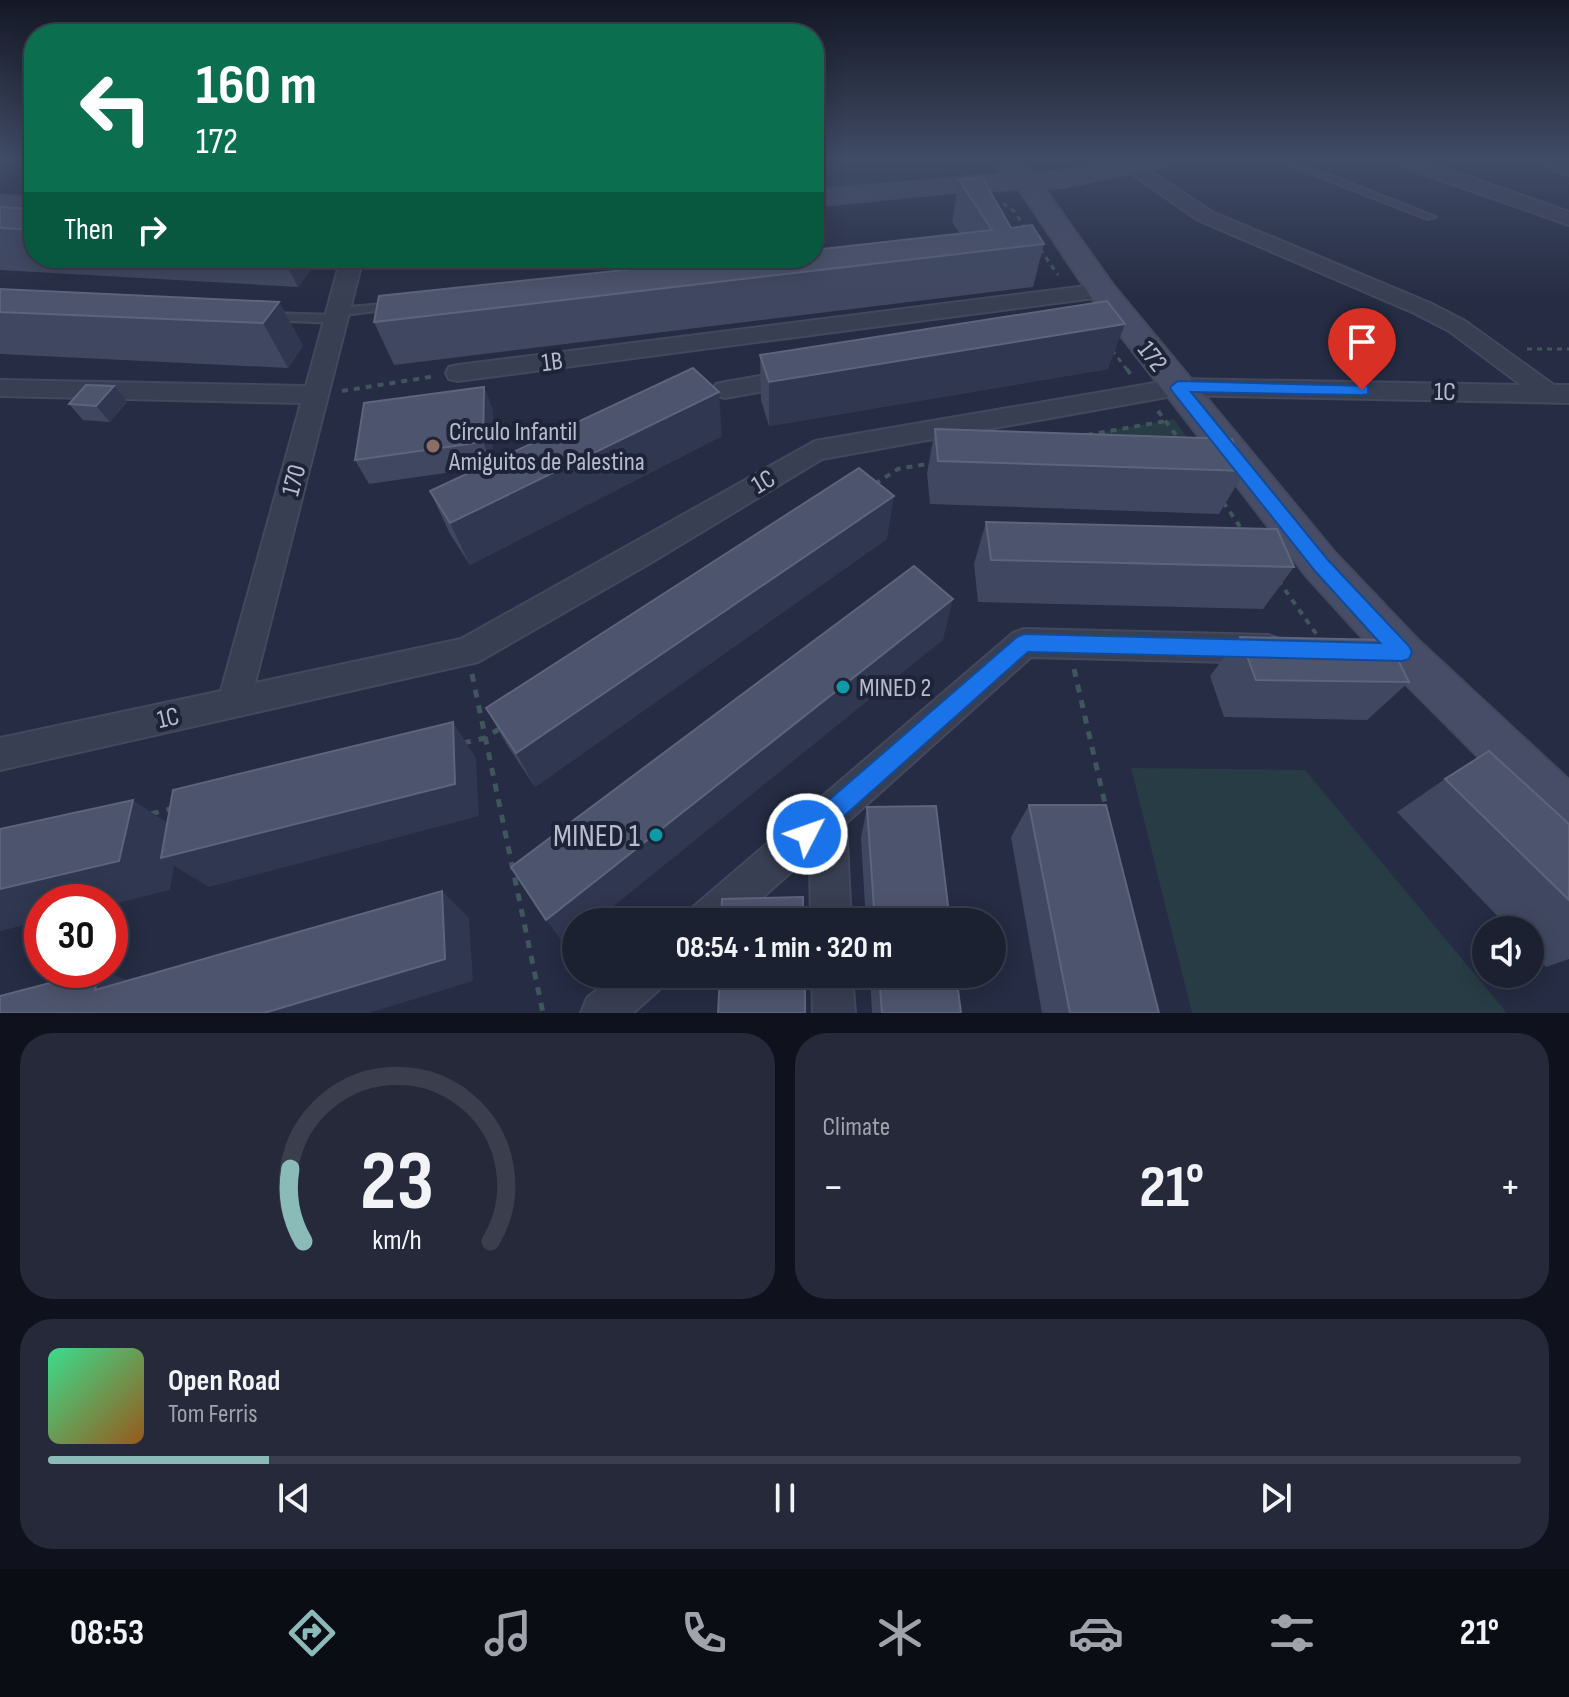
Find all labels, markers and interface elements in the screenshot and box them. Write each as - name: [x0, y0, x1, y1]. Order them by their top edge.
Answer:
- text: 160 m: [196, 53, 317, 120]
- icon: left: [64, 56, 168, 160]
- text: 172: [196, 121, 238, 164]
- icon: right: [130, 208, 174, 252]
- text: Then: [64, 212, 114, 248]
- pin: [1328, 308, 1396, 390]
- icon: arrive: [1340, 320, 1384, 364]
- street label: 172: [1130, 336, 1173, 378]
- street label: 1B: [540, 346, 564, 379]
- street label: 1C: [1434, 377, 1456, 408]
- place label: Círculo Infantil Amiguitos de Palestina: [448, 417, 645, 478]
- marker: Círculo Infantil Amiguitos de Palestina: [424, 437, 442, 455]
- street label: 170: [275, 461, 313, 499]
- street label: 1C: [746, 463, 781, 501]
- place label: MINED 2: [859, 673, 931, 704]
- marker: MINED 2: [834, 678, 852, 696]
- street label: 1C: [154, 701, 182, 736]
- position arrow: [765, 792, 849, 876]
- place label: MINED 1: [553, 817, 640, 856]
- marker: MINED 1: [647, 826, 665, 844]
- speed limit sign: 30: [24, 884, 128, 988]
- map controls: [1472, 916, 1544, 988]
- button: sound: [1472, 916, 1544, 988]
- text: 08:54 · 1 min · 320 m: [676, 930, 892, 966]
- text: Climate: [823, 1112, 890, 1143]
- text: 23: [360, 1133, 434, 1233]
- text: 21°: [1139, 1152, 1204, 1224]
- text: −: [823, 1161, 844, 1214]
- text: +: [1499, 1161, 1521, 1214]
- text: km/h: [373, 1223, 422, 1258]
- text: Open Road: [168, 1363, 280, 1399]
- text: Tom Ferris: [168, 1399, 258, 1430]
- icon: previous: [272, 1476, 316, 1520]
- icon: pause: [763, 1476, 807, 1520]
- icon: next: [1254, 1476, 1298, 1520]
- icon: directions: [284, 1605, 340, 1661]
- icon: music: [480, 1605, 536, 1661]
- icon: phone: [676, 1605, 732, 1661]
- icon: climate: [872, 1605, 928, 1661]
- icon: car: [1068, 1605, 1124, 1661]
- icon: filters: [1264, 1605, 1320, 1661]
- text: 08:53: [70, 1612, 144, 1655]
- text: 21°: [1460, 1612, 1499, 1655]

